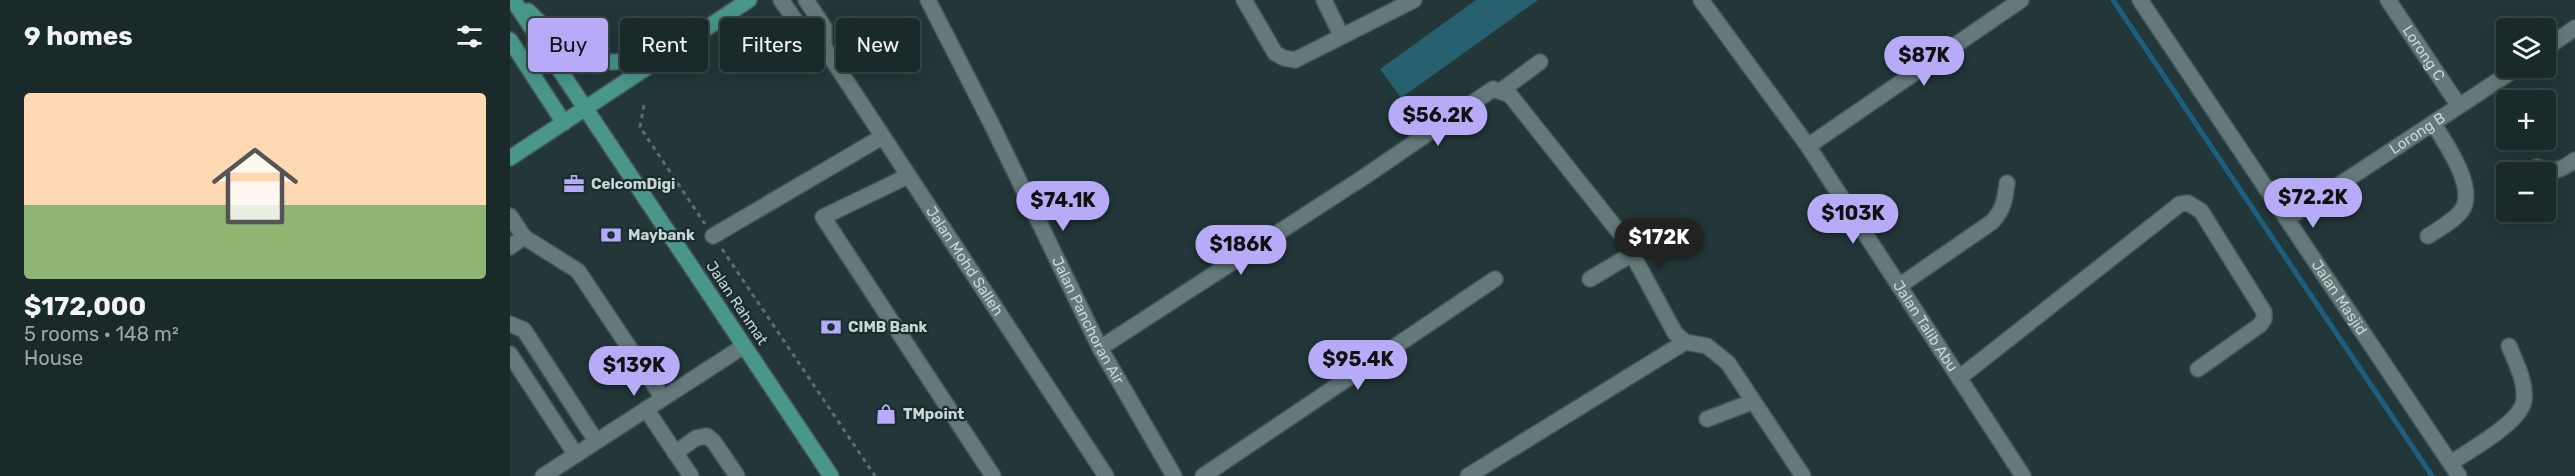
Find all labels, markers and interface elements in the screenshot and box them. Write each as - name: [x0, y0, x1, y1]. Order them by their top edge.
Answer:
- chip: Buy: [528, 18, 608, 72]
- chip: Rent: [620, 18, 708, 72]
- chip: Filters: [720, 18, 824, 72]
- chip: New: [836, 18, 920, 72]
- map controls: [2496, 18, 2556, 222]
- button: layers: [2496, 18, 2556, 78]
- icon: filters: [453, 20, 486, 53]
- text: 9 homes: [24, 21, 133, 52]
- street label: Lorong C: [2399, 22, 2449, 84]
- pin: $87K: [1888, 36, 1960, 87]
- text: $87K: [1898, 43, 1950, 67]
- button: +: [2496, 90, 2556, 150]
- pin: $56.2K: [1389, 96, 1487, 147]
- text: $56.2K: [1402, 103, 1474, 127]
- street label: Lorong B: [2386, 109, 2449, 158]
- icon: home: [201, 132, 309, 240]
- button: −: [2496, 162, 2556, 222]
- office icon: CelcomDigi: [562, 172, 586, 196]
- place label: CelcomDigi: [591, 175, 675, 193]
- pin: $72.2K: [2264, 178, 2362, 229]
- pin: $74.1K: [1014, 181, 1112, 232]
- text: $72.2K: [2278, 185, 2348, 209]
- text: $74.1K: [1030, 188, 1096, 212]
- pin: $103K: [1811, 194, 1895, 245]
- text: $103K: [1821, 201, 1885, 225]
- street label: Jalan Mohd Salleh: [922, 203, 1007, 319]
- pin: $172K: [1617, 218, 1701, 269]
- bank icon: Maybank: [599, 223, 623, 247]
- pin: $186K: [1199, 225, 1283, 276]
- text: $172K: [1628, 225, 1690, 249]
- place label: Maybank: [628, 226, 695, 244]
- text: $186K: [1209, 232, 1273, 256]
- street label: Jalan Panchoran Air: [1048, 253, 1128, 388]
- street label: Jalan Masjid: [2308, 256, 2371, 338]
- street label: Jalan Rahmat: [702, 258, 772, 348]
- street label: Jalan Talib Abu: [1889, 277, 1962, 375]
- text: $172,000: [24, 291, 146, 322]
- bank icon: CIMB Bank: [819, 315, 843, 339]
- place label: CIMB Bank: [848, 318, 928, 336]
- text: 5 rooms · 148 m²: [24, 322, 179, 346]
- pin: $95.4K: [1309, 340, 1407, 391]
- text: House: [24, 346, 83, 370]
- pin: $139K: [592, 346, 676, 397]
- text: $95.4K: [1322, 347, 1394, 371]
- text: $139K: [603, 353, 665, 377]
- shop icon: TMpoint: [874, 402, 898, 426]
- place label: TMpoint: [903, 405, 964, 423]

